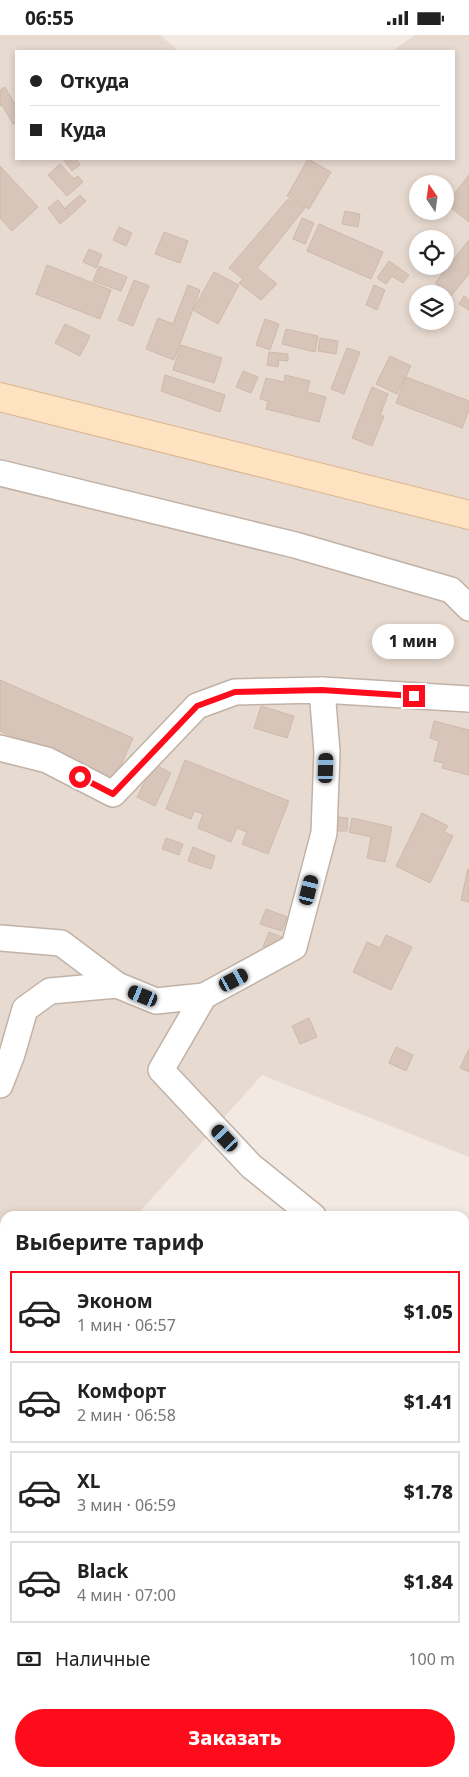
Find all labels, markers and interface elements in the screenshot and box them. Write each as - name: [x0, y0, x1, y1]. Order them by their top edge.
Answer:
- text: 06:55: [25, 5, 74, 31]
- text: Откуда: [60, 68, 129, 94]
- text: Куда: [60, 117, 106, 143]
- north arrow: [409, 175, 454, 220]
- map controls: [409, 175, 454, 330]
- button: locate: [409, 230, 454, 275]
- button: layers: [409, 285, 454, 330]
- callout: 1 мин: [373, 623, 455, 659]
- text: 1 мин: [389, 630, 437, 652]
- route end: [403, 685, 425, 707]
- car: [317, 753, 334, 783]
- route start: [69, 766, 91, 788]
- car: [298, 874, 319, 906]
- car: [217, 966, 250, 994]
- car: [126, 983, 159, 1009]
- car: [209, 1122, 240, 1154]
- text: Выберите тариф: [15, 1226, 204, 1256]
- text: Эконом: [77, 1288, 153, 1314]
- icon: car: [17, 1290, 62, 1335]
- text: $1.05: [404, 1299, 453, 1325]
- text: 1 мин · 06:57: [77, 1314, 176, 1336]
- text: Комфорт: [77, 1378, 166, 1404]
- icon: car: [17, 1380, 62, 1425]
- text: $1.41: [404, 1389, 453, 1415]
- text: 2 мин · 06:58: [77, 1404, 176, 1426]
- text: XL: [77, 1468, 100, 1494]
- icon: car: [17, 1470, 62, 1515]
- text: $1.78: [404, 1479, 453, 1505]
- text: 3 мин · 06:59: [77, 1494, 176, 1516]
- text: Black: [77, 1558, 128, 1584]
- icon: car: [17, 1560, 62, 1605]
- text: $1.84: [404, 1569, 453, 1595]
- text: 4 мин · 07:00: [77, 1584, 176, 1606]
- icon: cash: [15, 1645, 43, 1673]
- text: Наличные: [55, 1646, 150, 1672]
- text: 100 m: [408, 1648, 455, 1670]
- button: Заказать: [15, 1709, 455, 1767]

